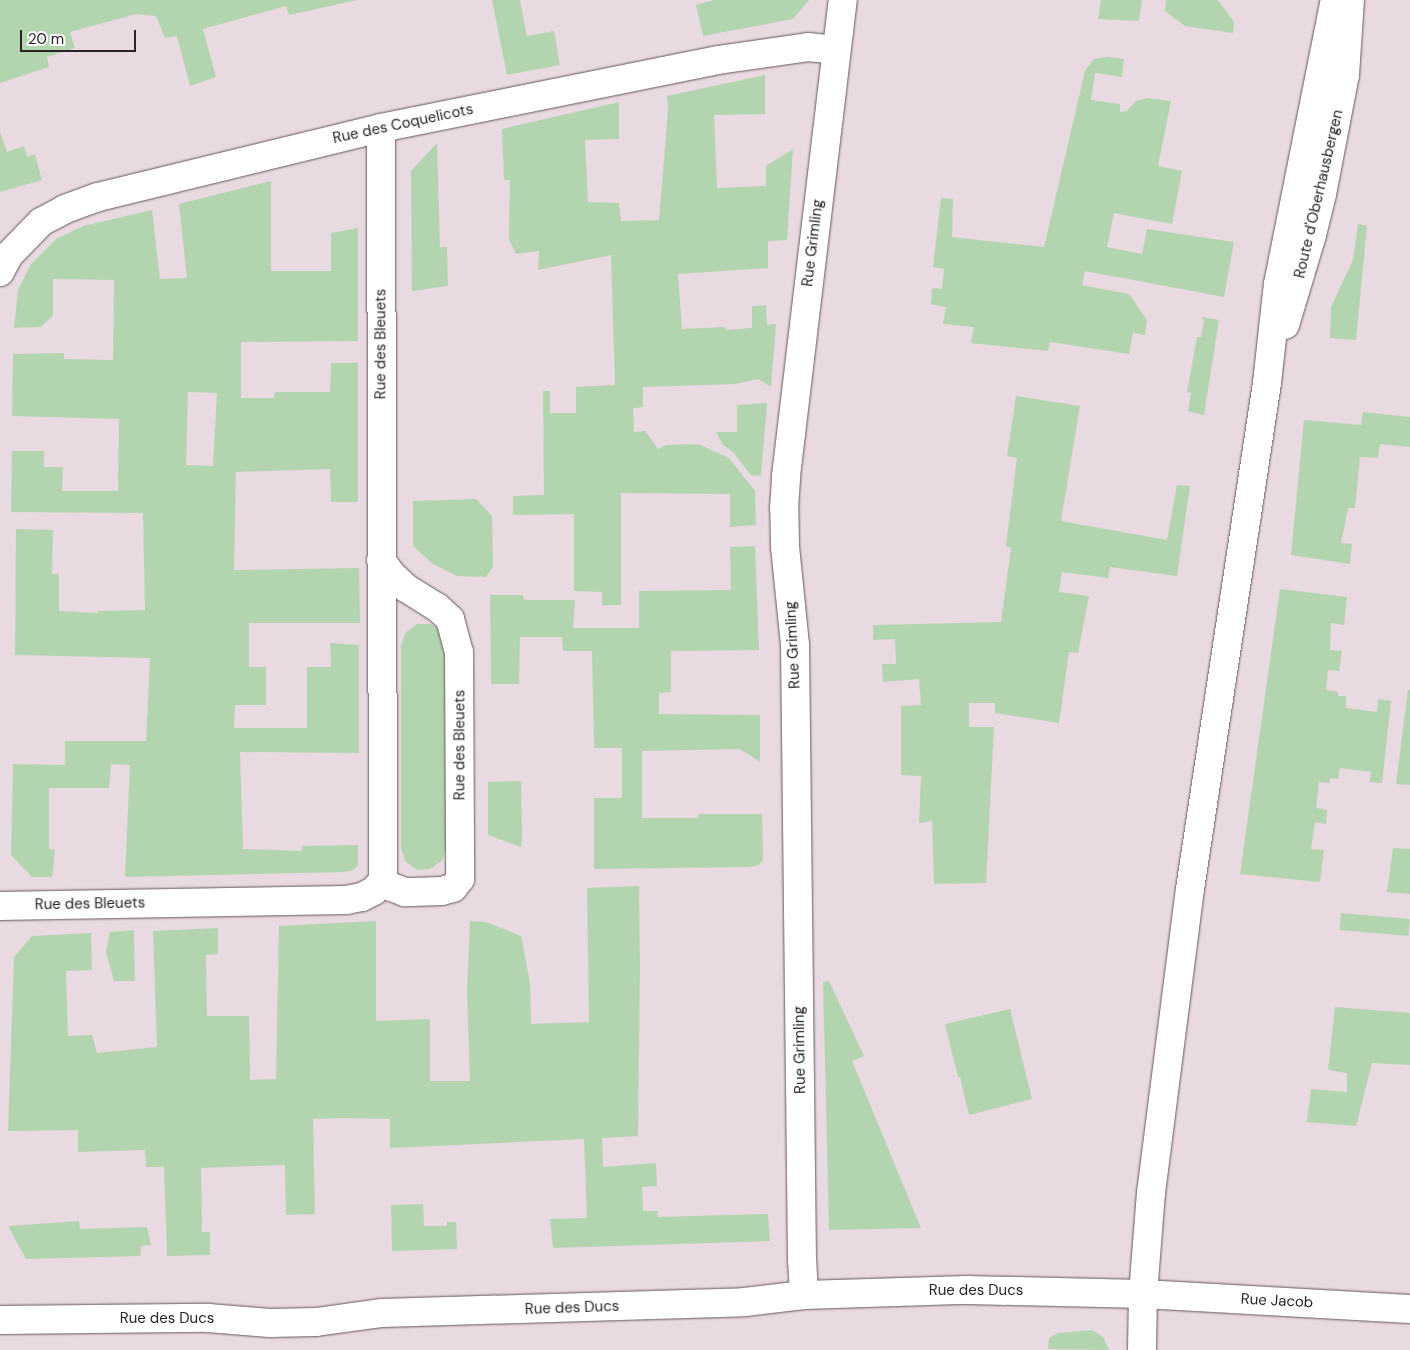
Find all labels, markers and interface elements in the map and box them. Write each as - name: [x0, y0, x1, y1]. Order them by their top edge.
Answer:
- scale bar: [22, 20, 139, 52]
- text: 20 m: [28, 29, 64, 49]
- street label: Rue des Coquelicots: [331, 100, 475, 148]
- street label: Route d'Oberhausbergen: [1291, 108, 1347, 280]
- street label: Rue Grimling: [799, 198, 827, 288]
- street label: Rue des Bleuets: [372, 289, 390, 399]
- street label: Rue Grimling: [782, 601, 804, 689]
- street label: Rue des Bleuets: [451, 690, 469, 800]
- street label: Rue des Bleuets: [35, 894, 145, 914]
- street label: Rue Grimling: [790, 1006, 810, 1094]
- street label: Rue des Ducs: [929, 1282, 1023, 1300]
- street label: Rue Jacob: [1240, 1290, 1314, 1312]
- street label: Rue des Ducs: [524, 1297, 620, 1319]
- street label: Rue des Ducs: [120, 1310, 214, 1328]

